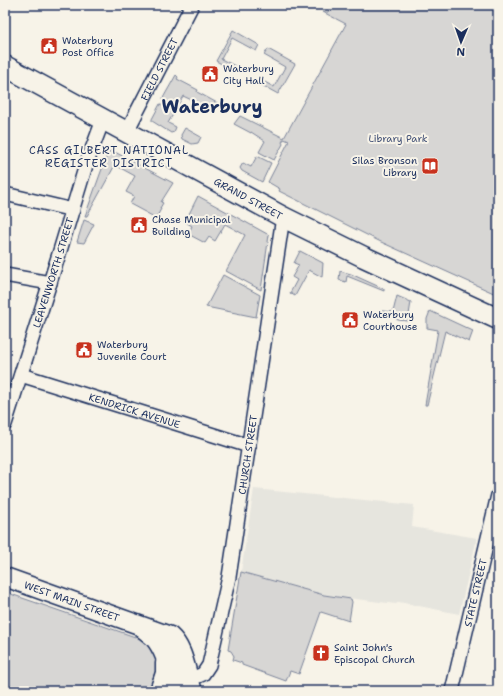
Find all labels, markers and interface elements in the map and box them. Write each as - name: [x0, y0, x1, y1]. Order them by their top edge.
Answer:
- north arrow: [441, 22, 481, 62]
- place label: Waterbury Post Office: [62, 34, 114, 59]
- public building icon: Waterbury Post Office: [39, 36, 59, 56]
- street label: FIELD STREET: [138, 36, 181, 103]
- text: N: [456, 44, 465, 59]
- place label: Waterbury City Hall: [223, 62, 274, 87]
- public building icon: Waterbury City Hall: [200, 64, 220, 84]
- district label: Waterbury: [161, 95, 263, 119]
- park label: Library Park: [369, 132, 428, 145]
- district label: CASS GILBERT NATIONAL REGISTER DISTRICT: [29, 143, 189, 171]
- place label: Silas Bronson Library: [352, 154, 417, 179]
- library icon: Silas Bronson Library: [420, 156, 440, 176]
- street label: GRAND STREET: [212, 175, 285, 223]
- place label: Chase Municipal Building: [152, 213, 231, 238]
- public building icon: Chase Municipal Building: [129, 215, 149, 235]
- street label: LEAVENWORTH STREET: [30, 216, 77, 329]
- place label: Waterbury Courthouse: [363, 308, 418, 333]
- public building icon: Waterbury Courthouse: [340, 310, 360, 330]
- place label: Waterbury Juvenile Court: [97, 338, 167, 363]
- public building icon: Waterbury Juvenile Court: [74, 340, 94, 360]
- street label: KENDRICK AVENUE: [87, 391, 182, 431]
- street label: CHURCH STREET: [235, 414, 260, 495]
- street label: STATE STREET: [461, 558, 490, 628]
- street label: WEST MAIN STREET: [22, 578, 121, 624]
- place label: Saint John's Episcopal Church: [334, 641, 415, 666]
- church icon: Saint John's Episcopal Church: [311, 643, 331, 663]

